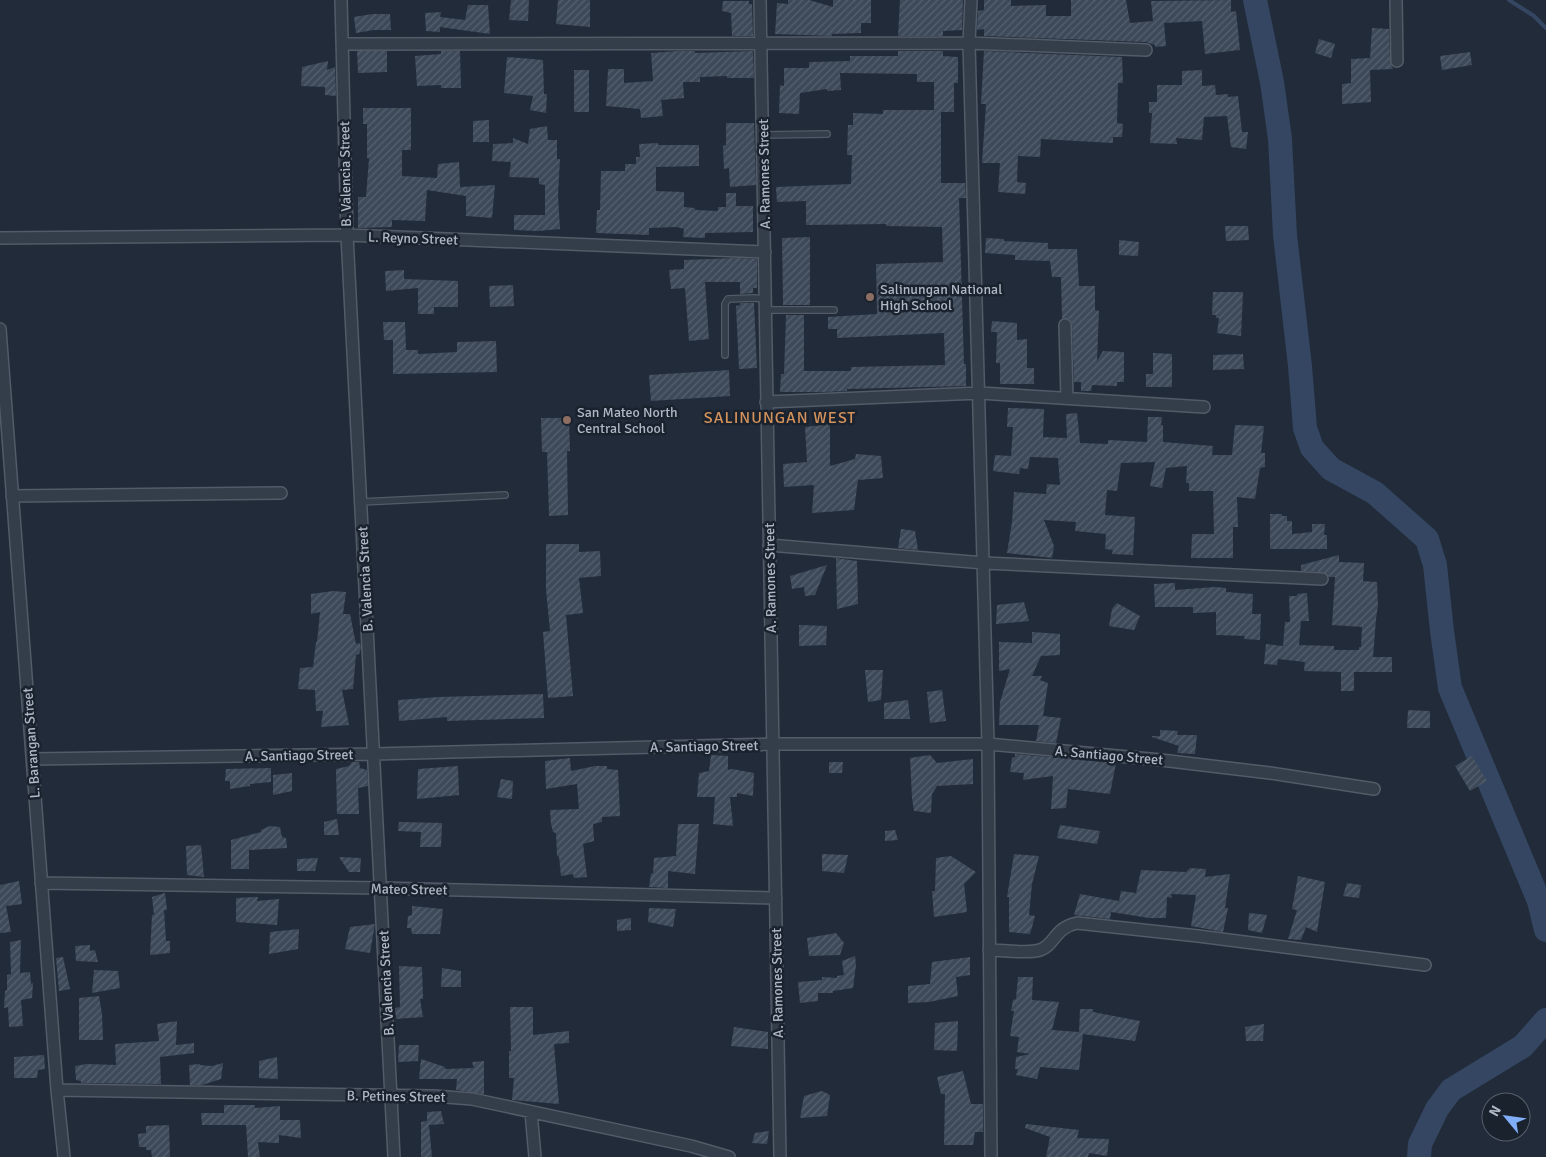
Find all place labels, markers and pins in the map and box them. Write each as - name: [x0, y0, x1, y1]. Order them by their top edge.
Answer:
- place label: Salinungan National High School: [880, 281, 1002, 314]
- marker: Salinungan National High School: [864, 291, 876, 303]
- place label: San Mateo North Central School: [577, 404, 678, 437]
- marker: San Mateo North Central School: [561, 414, 573, 426]

